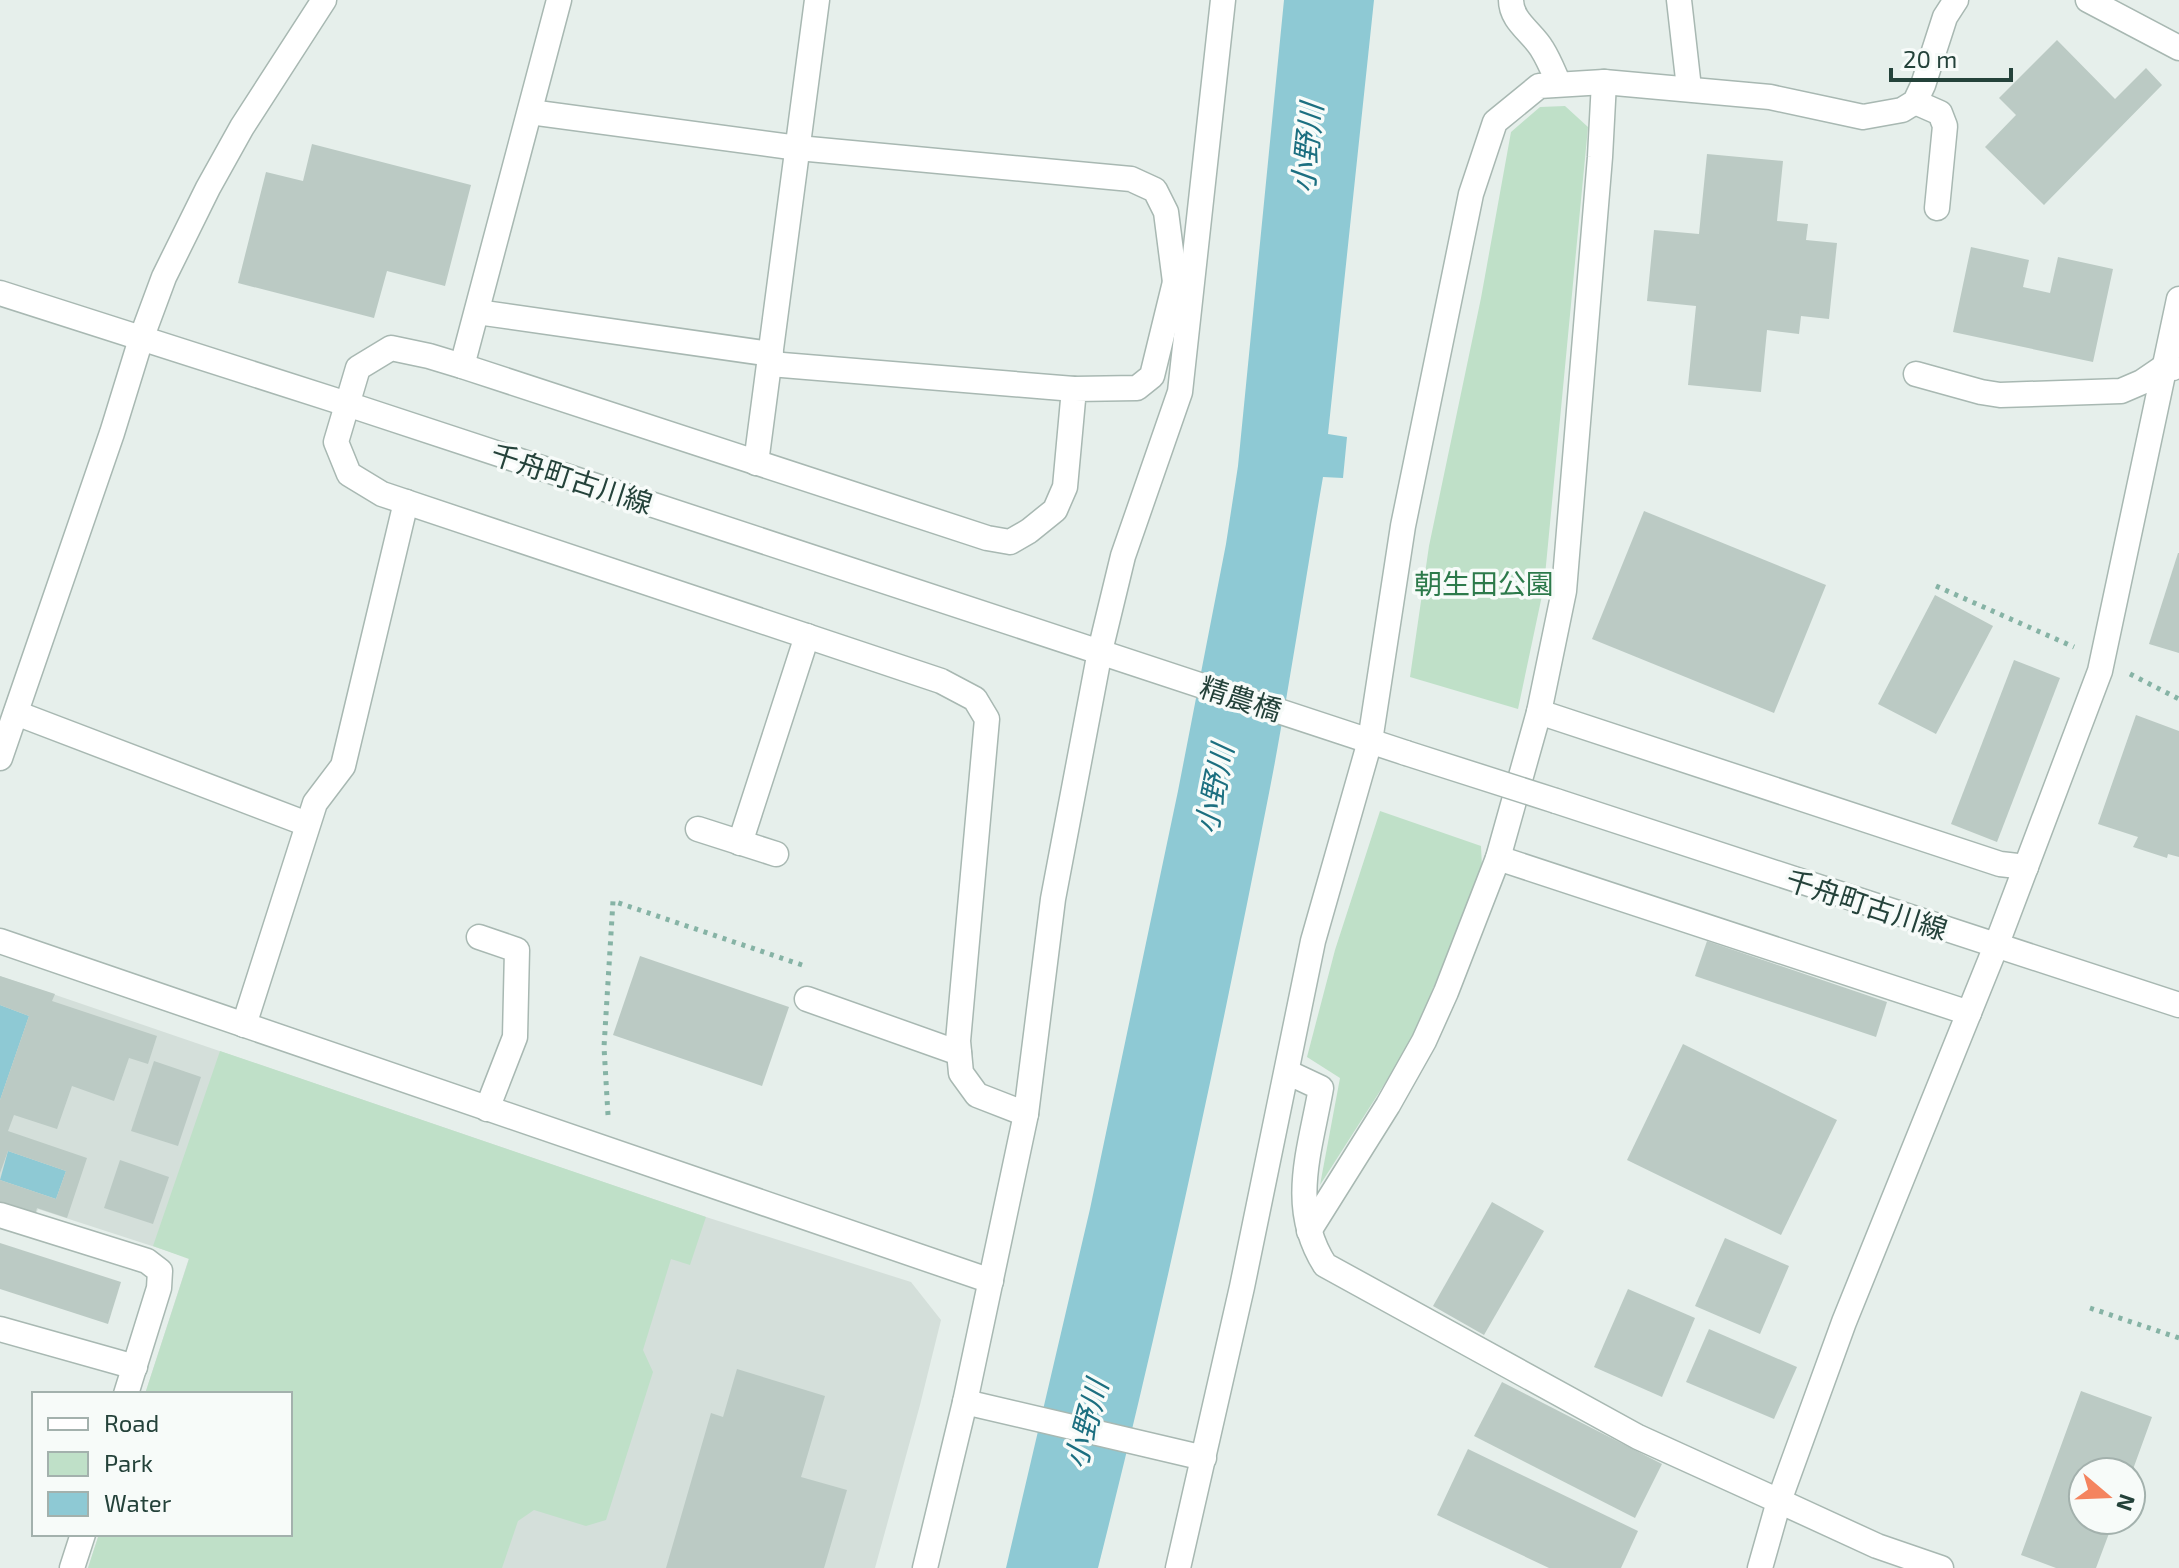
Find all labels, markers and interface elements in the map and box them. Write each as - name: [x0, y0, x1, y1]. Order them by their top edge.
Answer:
- scale bar: [1891, 32, 2011, 82]
- text: 20 m: [1903, 44, 1957, 73]
- water label: 小野川: [1283, 98, 1329, 195]
- street label: 千舟町古川線: [487, 436, 657, 520]
- park label: 朝生田公園: [1414, 566, 1554, 600]
- street label: 精農橋: [1196, 669, 1286, 727]
- water label: 小野川: [1187, 738, 1240, 837]
- street label: 千舟町古川線: [1782, 862, 1952, 946]
- water label: 小野川: [1056, 1373, 1115, 1472]
- legend: [32, 1392, 292, 1536]
- text: Road: [104, 1408, 159, 1437]
- text: Park: [104, 1448, 153, 1477]
- north arrow: [2067, 1456, 2147, 1536]
- text: Water: [104, 1488, 172, 1517]
- text: N: [2112, 1491, 2142, 1515]

